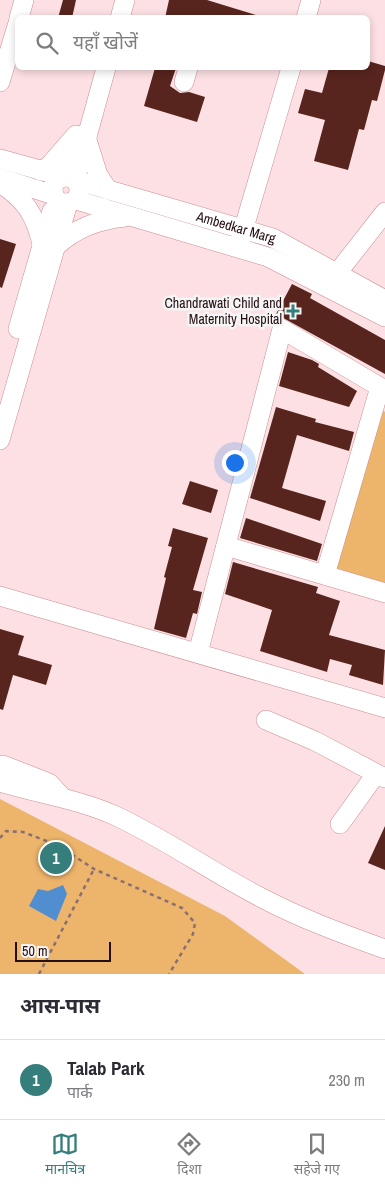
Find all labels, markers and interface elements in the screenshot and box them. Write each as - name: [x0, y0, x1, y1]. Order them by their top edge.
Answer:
- search box: [15, 15, 370, 70]
- icon: search: [33, 29, 61, 57]
- text: यहाँ खोजें: [73, 29, 138, 55]
- street label: Ambedkar Marg: [193, 207, 278, 247]
- place label: Chandrawati Child and Maternity Hospital: [165, 294, 282, 328]
- marker: Chandrawati Child and Maternity Hospital: [286, 304, 300, 318]
- your location: [222, 450, 248, 476]
- pin: 1: [40, 839, 72, 877]
- scale bar: [15, 939, 111, 962]
- text: 50 m: [22, 942, 48, 960]
- text: आस-पास: [20, 991, 100, 1020]
- text: Talab Park: [67, 1055, 145, 1081]
- text: 1: [32, 1069, 40, 1091]
- text: 230 m: [329, 1069, 365, 1091]
- text: पार्क: [67, 1081, 93, 1103]
- tab: मानचित्र: [45, 1130, 85, 1180]
- tab: दिशा: [175, 1130, 203, 1180]
- tab: सहेजे गए: [294, 1130, 340, 1180]

